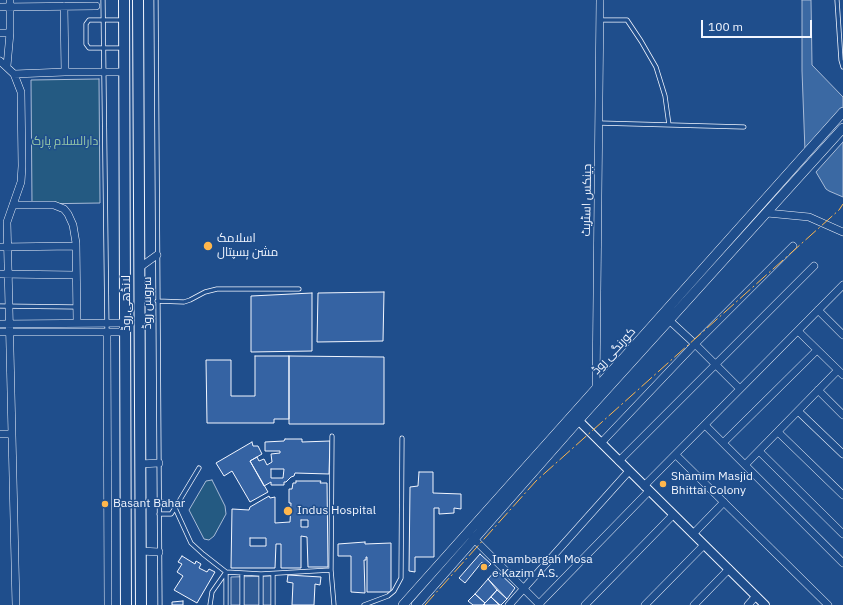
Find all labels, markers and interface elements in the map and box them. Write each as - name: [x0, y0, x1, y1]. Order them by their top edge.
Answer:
- scale bar: [703, 12, 814, 38]
- text: 100 m: [708, 19, 743, 34]
- park label: دارالسلام پارک: [32, 135, 98, 149]
- street label: جینکس اسٹریٹ: [579, 164, 595, 236]
- place label: اسلامک مشن ہسپتال: [217, 232, 278, 260]
- marker: اسلامک مشن ہسپتال: [202, 240, 214, 252]
- street label: لانڈھی روڈ: [120, 275, 134, 331]
- street label: سروس روڈ: [141, 277, 155, 329]
- street label: کورنگی روڈ: [589, 325, 639, 377]
- place label: Shamim Masjid Bhittai Colony: [671, 470, 753, 498]
- marker: Shamim Masjid Bhittai Colony: [658, 479, 668, 489]
- place label: Basant Bahar: [113, 497, 185, 511]
- marker: Basant Bahar: [100, 499, 110, 509]
- place label: Indus Hospital: [297, 504, 376, 518]
- marker: Indus Hospital: [282, 505, 294, 517]
- place label: Imambargah Mosa e Kazim A.S.: [492, 553, 593, 581]
- marker: Imambargah Mosa e Kazim A.S.: [479, 562, 489, 572]

